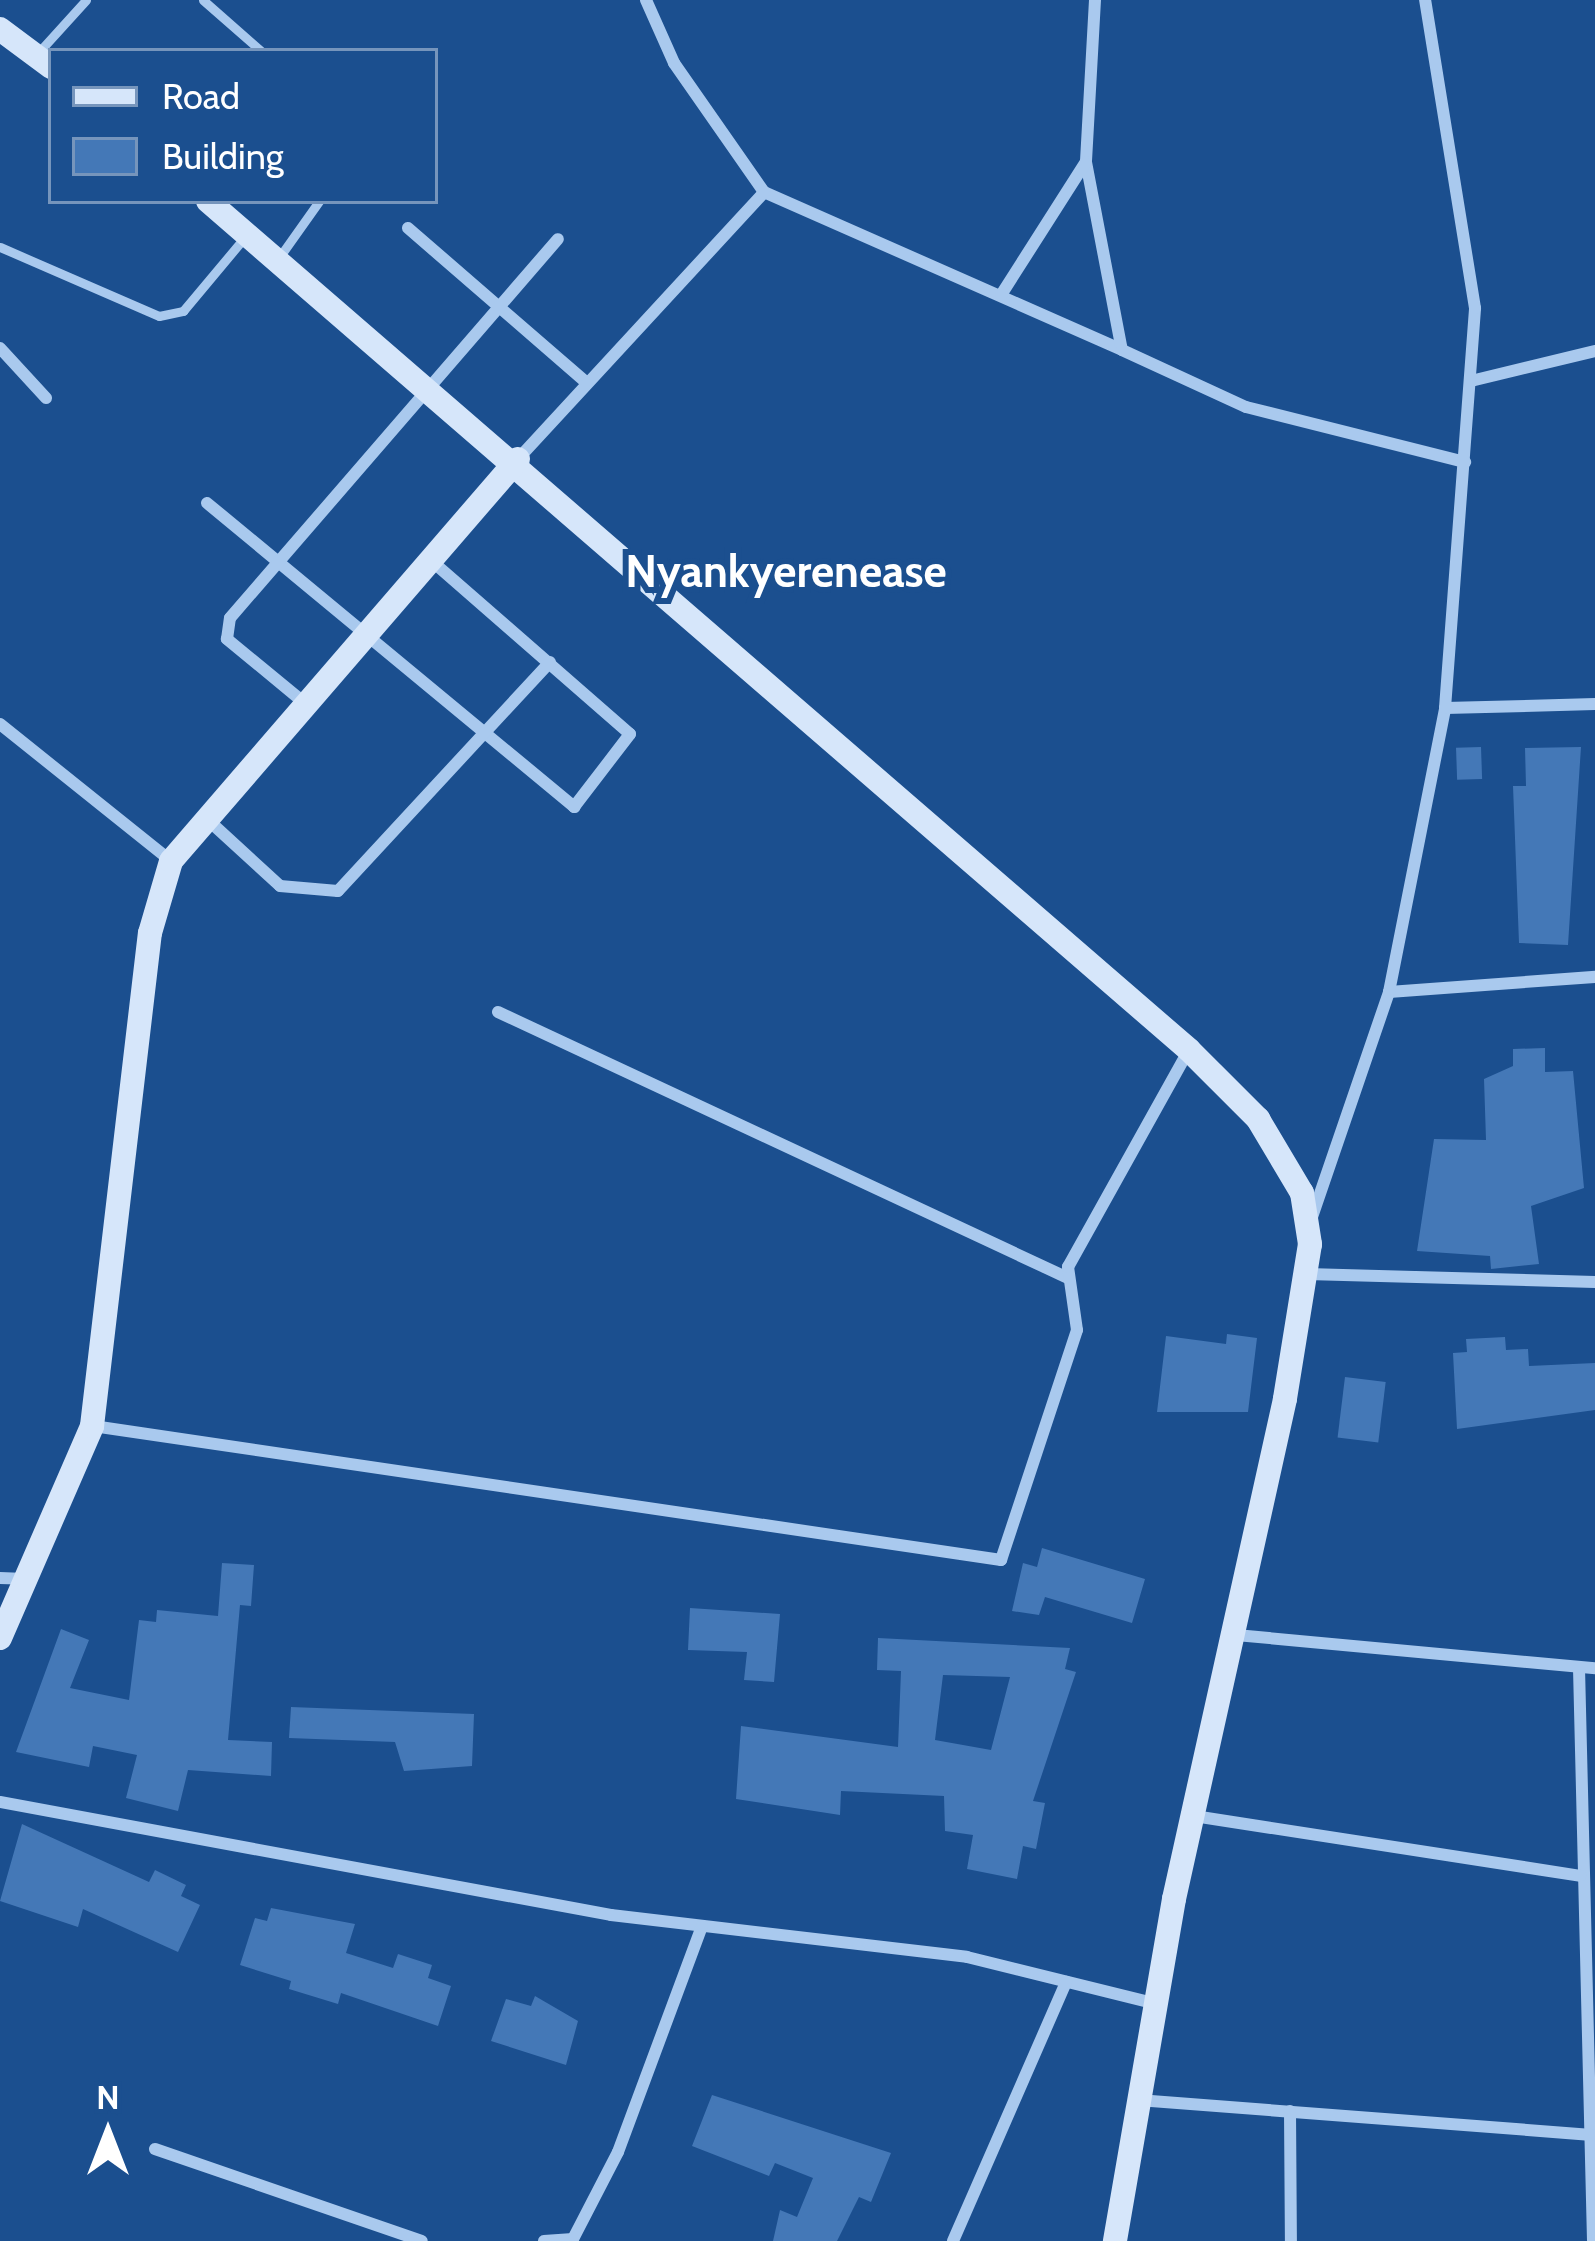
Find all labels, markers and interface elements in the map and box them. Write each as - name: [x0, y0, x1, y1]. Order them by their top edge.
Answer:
- legend: [48, 48, 438, 204]
- text: Road: [162, 74, 240, 118]
- text: Building: [162, 134, 284, 178]
- district label: Nyankyerenease: [625, 545, 947, 599]
- north arrow: [48, 2073, 168, 2193]
- text: N: [96, 2077, 120, 2117]

